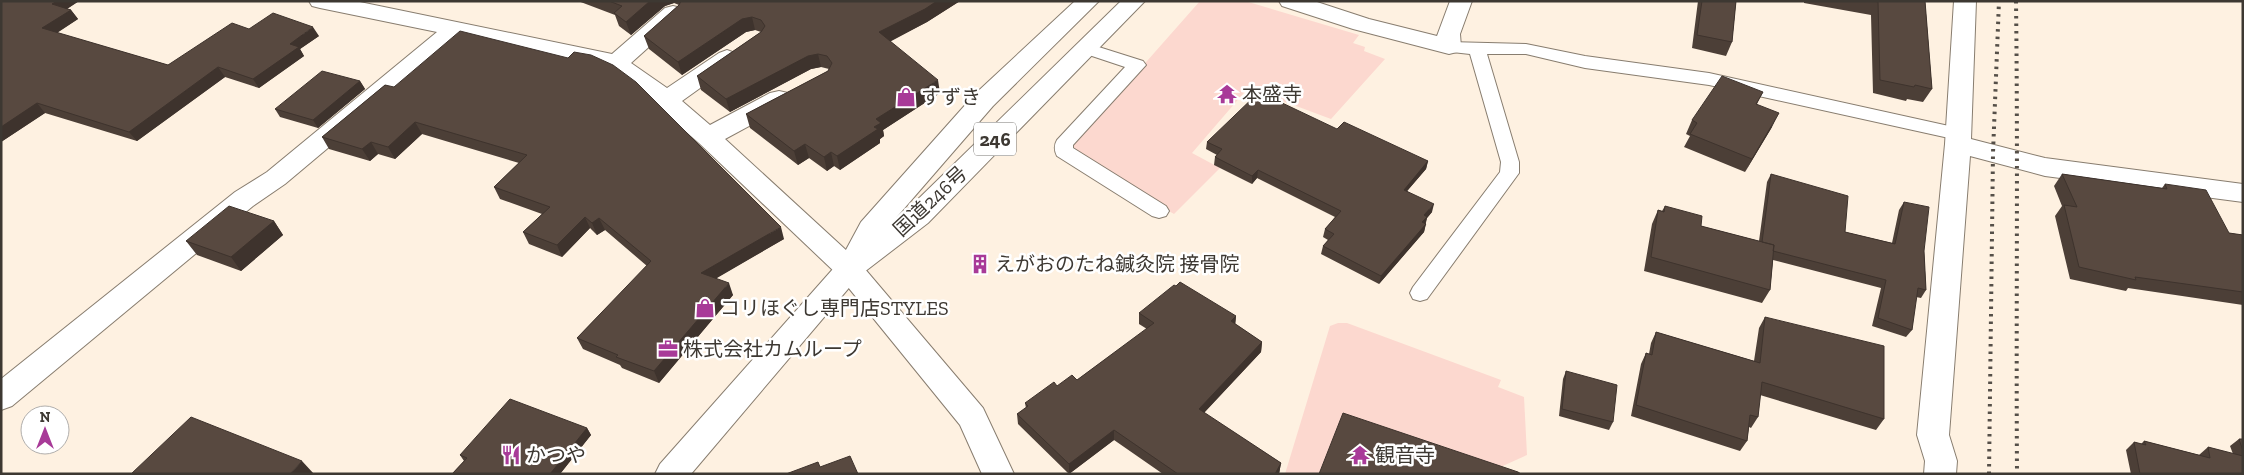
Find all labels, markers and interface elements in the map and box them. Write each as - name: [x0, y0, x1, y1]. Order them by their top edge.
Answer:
- place label: 本盛寺: [1242, 82, 1302, 106]
- temple icon: 本盛寺: [1216, 83, 1238, 105]
- place label: すずき: [921, 85, 981, 109]
- shop icon: すずき: [895, 86, 917, 108]
- road number: 246: [974, 122, 1016, 156]
- street label: 国道246号: [888, 161, 972, 241]
- place label: えがおのたね鍼灸院 接骨院: [995, 252, 1240, 276]
- building icon: えがおのたね鍼灸院 接骨院: [969, 253, 991, 275]
- place label: コリほぐし専門店STYLES: [720, 296, 949, 320]
- shop icon: コリほぐし専門店STYLES: [694, 297, 716, 319]
- place label: 株式会社カムループ: [683, 337, 862, 361]
- office icon: 株式会社カムループ: [657, 338, 679, 360]
- north arrow: [20, 405, 70, 455]
- text: N: [40, 409, 51, 426]
- place label: かつや: [526, 443, 586, 467]
- place label: 観音寺: [1375, 443, 1435, 467]
- restaurant icon: かつや: [500, 444, 522, 466]
- temple icon: 観音寺: [1349, 444, 1371, 466]

